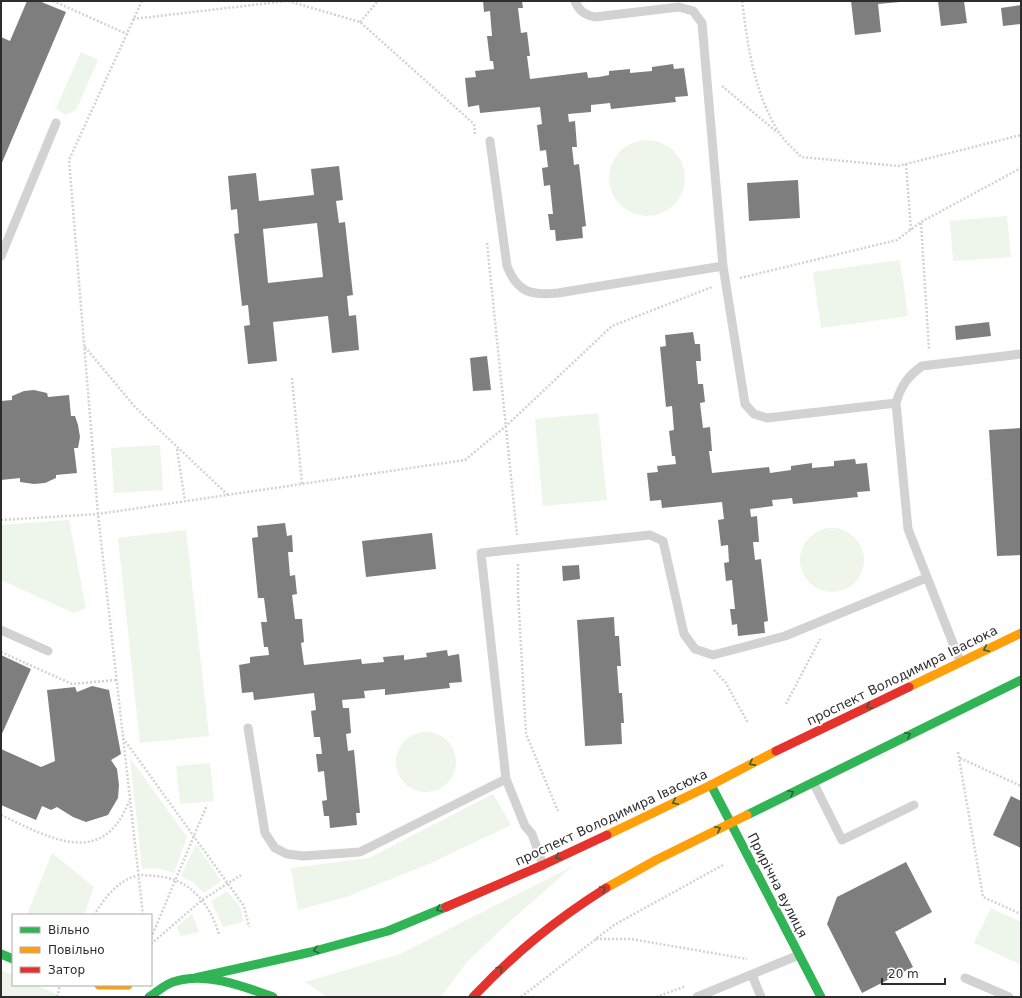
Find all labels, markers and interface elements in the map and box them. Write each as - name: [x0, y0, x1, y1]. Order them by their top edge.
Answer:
- street label: проспект Володимира Івасюка: [804, 623, 1000, 728]
- one-way arrow: [982, 644, 990, 652]
- one-way arrow: [865, 701, 873, 709]
- one-way arrow: [903, 732, 911, 740]
- one-way arrow: [749, 759, 756, 766]
- street label: проспект Володимира Івасюка: [513, 766, 710, 869]
- one-way arrow: [787, 790, 795, 798]
- one-way arrow: [672, 797, 680, 805]
- one-way arrow: [713, 826, 721, 834]
- street label: Прирічна вулиця: [745, 830, 810, 940]
- one-way arrow: [554, 852, 562, 860]
- one-way arrow: [599, 887, 606, 894]
- one-way arrow: [435, 904, 443, 912]
- legend: [12, 914, 152, 986]
- text: Вільно: [48, 923, 90, 937]
- text: Повільно: [48, 943, 105, 957]
- one-way arrow: [312, 946, 319, 954]
- scale bar: [882, 960, 945, 986]
- text: Затор: [48, 963, 85, 977]
- one-way arrow: [496, 967, 503, 974]
- text: 20 m: [888, 967, 919, 981]

